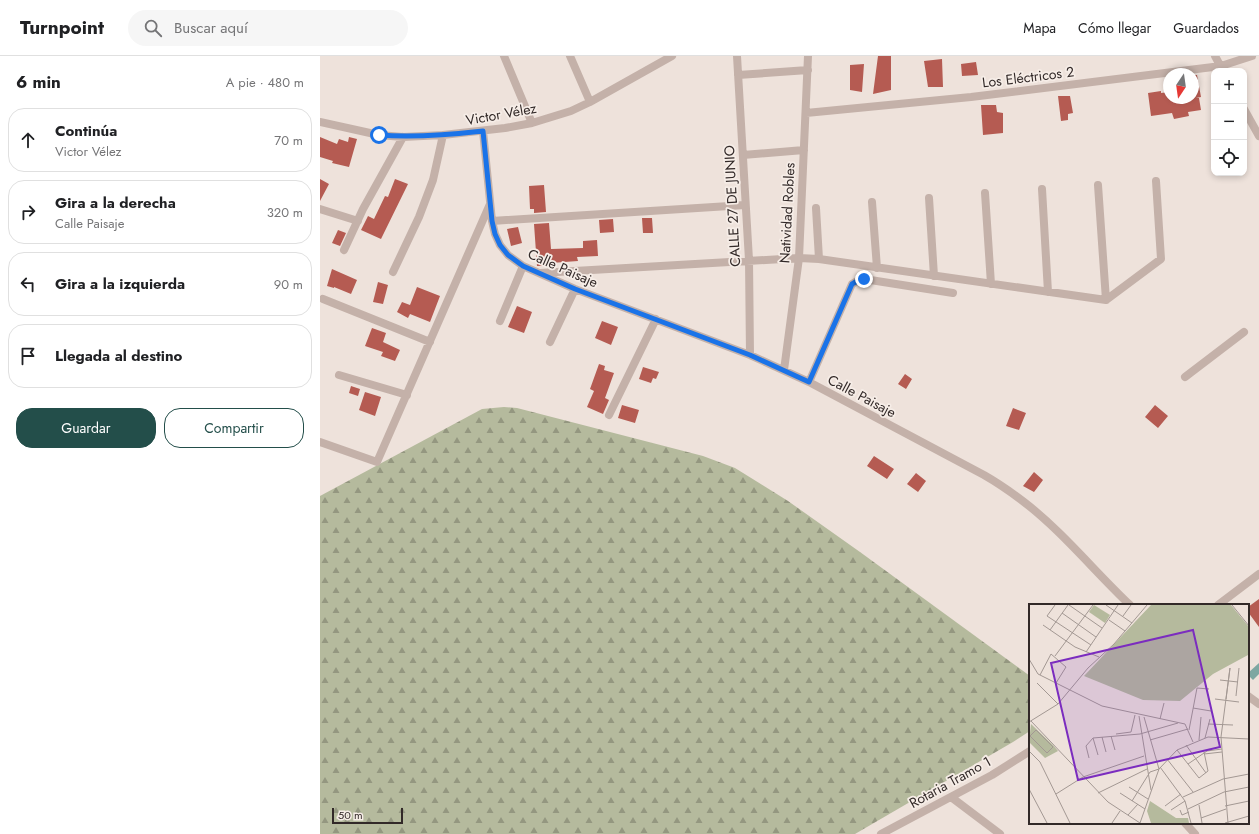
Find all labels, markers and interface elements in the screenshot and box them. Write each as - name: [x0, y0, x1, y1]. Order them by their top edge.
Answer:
- search box: [128, 10, 408, 46]
- text: Turnpoint: [20, 14, 104, 41]
- icon: search: [142, 17, 164, 39]
- text: Buscar aquí: [174, 17, 248, 39]
- text: Mapa: [1023, 18, 1056, 38]
- text: Cómo llegar: [1078, 18, 1151, 38]
- text: Guardados: [1173, 18, 1239, 38]
- street label: Los Eléctricos 2: [981, 61, 1075, 93]
- north arrow: [1163, 68, 1199, 104]
- map controls: [1211, 68, 1247, 176]
- button: +: [1211, 68, 1247, 104]
- text: 6 min: [16, 70, 61, 94]
- text: A pie · 480 m: [226, 73, 304, 92]
- street label: Victor Vélez: [464, 98, 539, 130]
- button: −: [1211, 104, 1247, 140]
- text: Continúa: [55, 120, 117, 142]
- route start: [370, 126, 388, 144]
- icon: ahead: [17, 129, 39, 151]
- text: 70 m: [274, 131, 303, 150]
- button: locate: [1211, 140, 1247, 176]
- text: Victor Vélez: [55, 142, 121, 161]
- street label: CALLE 27 DE JUNIO: [719, 145, 745, 267]
- street label: Natividad Robles: [774, 162, 800, 264]
- text: Gira a la derecha: [55, 192, 176, 214]
- icon: right: [17, 201, 39, 223]
- text: 320 m: [267, 203, 303, 222]
- text: Calle Paisaje: [55, 214, 125, 233]
- street label: Calle Paisaje: [525, 244, 601, 292]
- route end: [855, 270, 873, 288]
- icon: left: [17, 273, 39, 295]
- text: Gira a la izquierda: [55, 273, 185, 295]
- text: 90 m: [274, 275, 303, 294]
- icon: arrive: [17, 345, 39, 367]
- text: Llegada al destino: [55, 345, 182, 367]
- street label: Calle Paisaje: [824, 370, 900, 422]
- button: Guardar: [16, 408, 156, 448]
- button: Compartir: [164, 408, 304, 448]
- inset map: [1029, 604, 1249, 824]
- street label: Rotaria Tramo 1: [905, 751, 995, 813]
- scale bar: [332, 806, 403, 825]
- text: 50 m: [338, 807, 363, 823]

